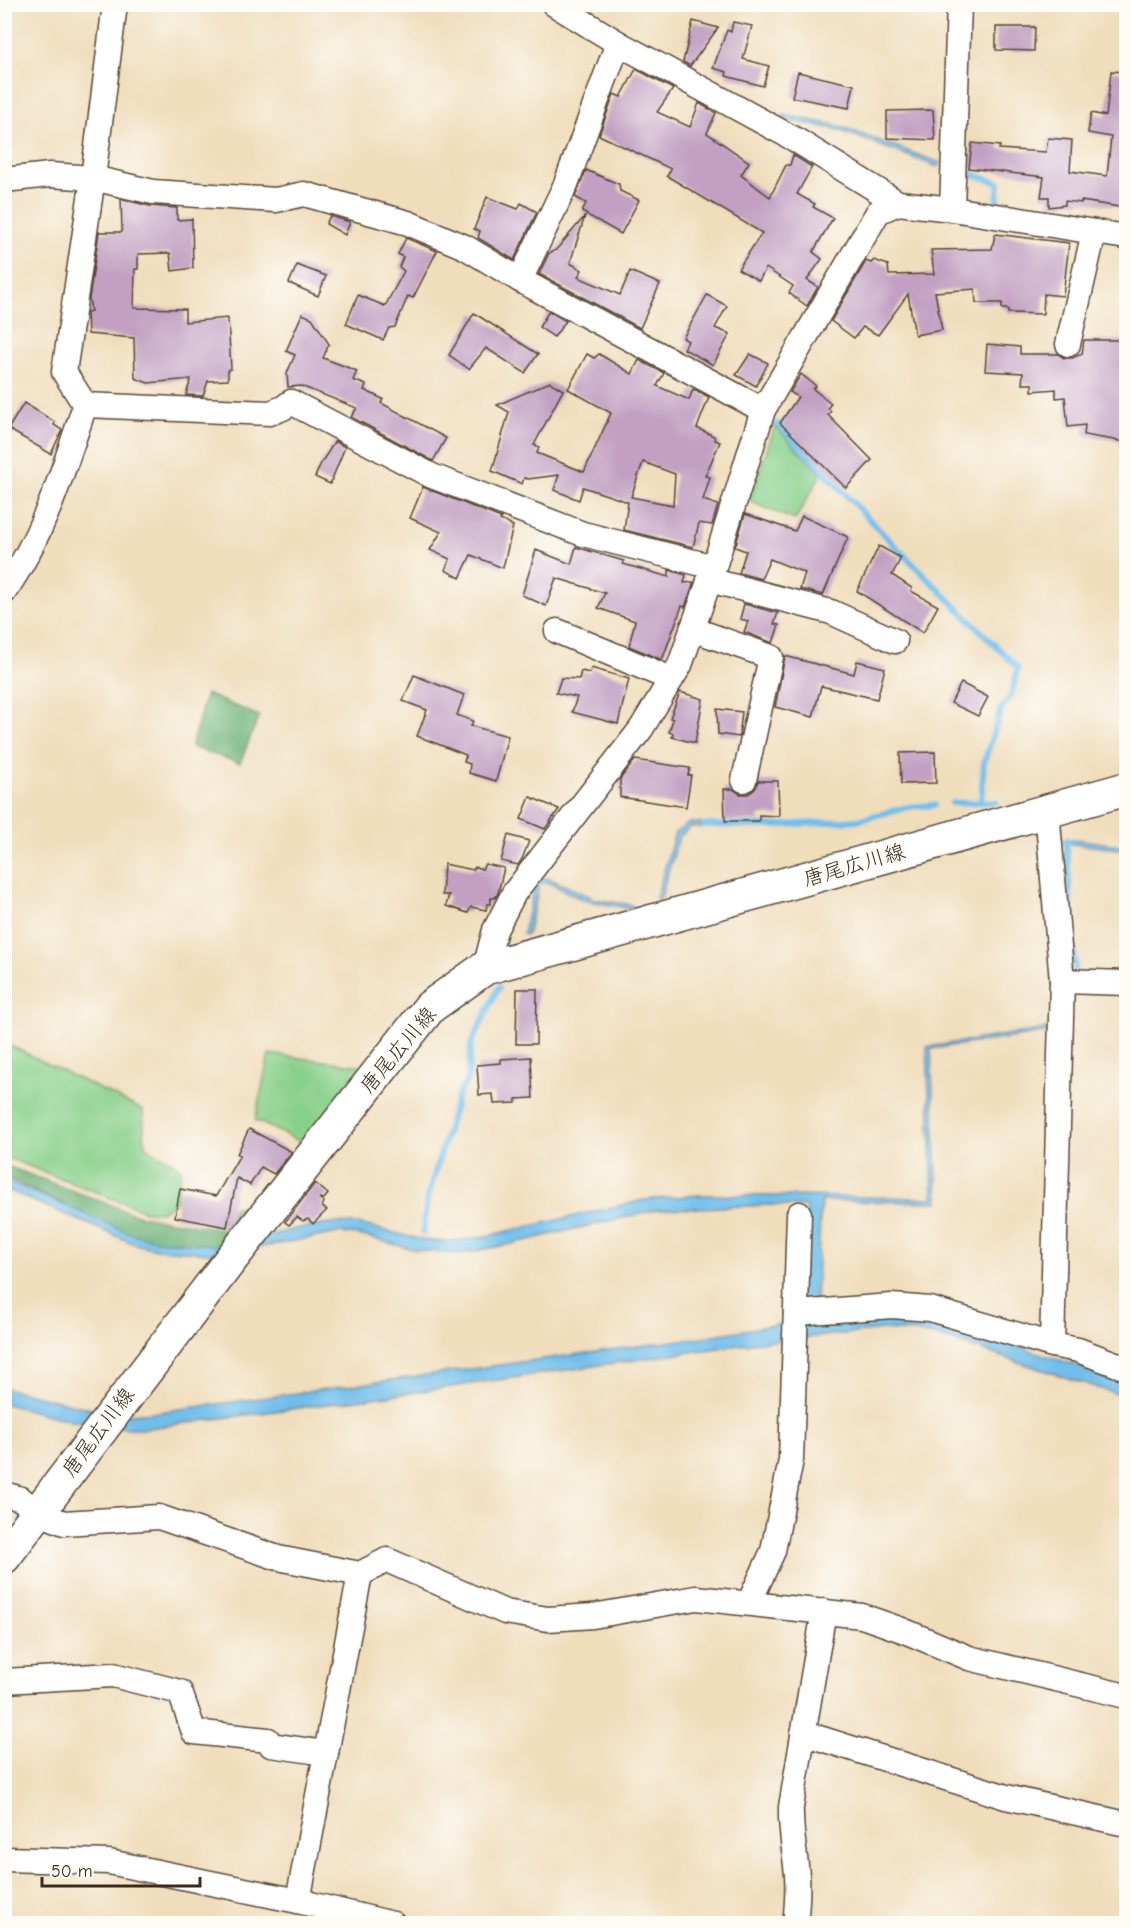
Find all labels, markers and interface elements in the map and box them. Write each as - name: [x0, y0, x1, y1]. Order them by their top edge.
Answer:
- street label: 唐尾広川線: [800, 839, 908, 891]
- street label: 唐尾広川線: [355, 1002, 441, 1098]
- street label: 唐尾広川線: [57, 1383, 139, 1481]
- scale bar: [42, 1850, 200, 1888]
- text: 50 m: [51, 1861, 93, 1882]

